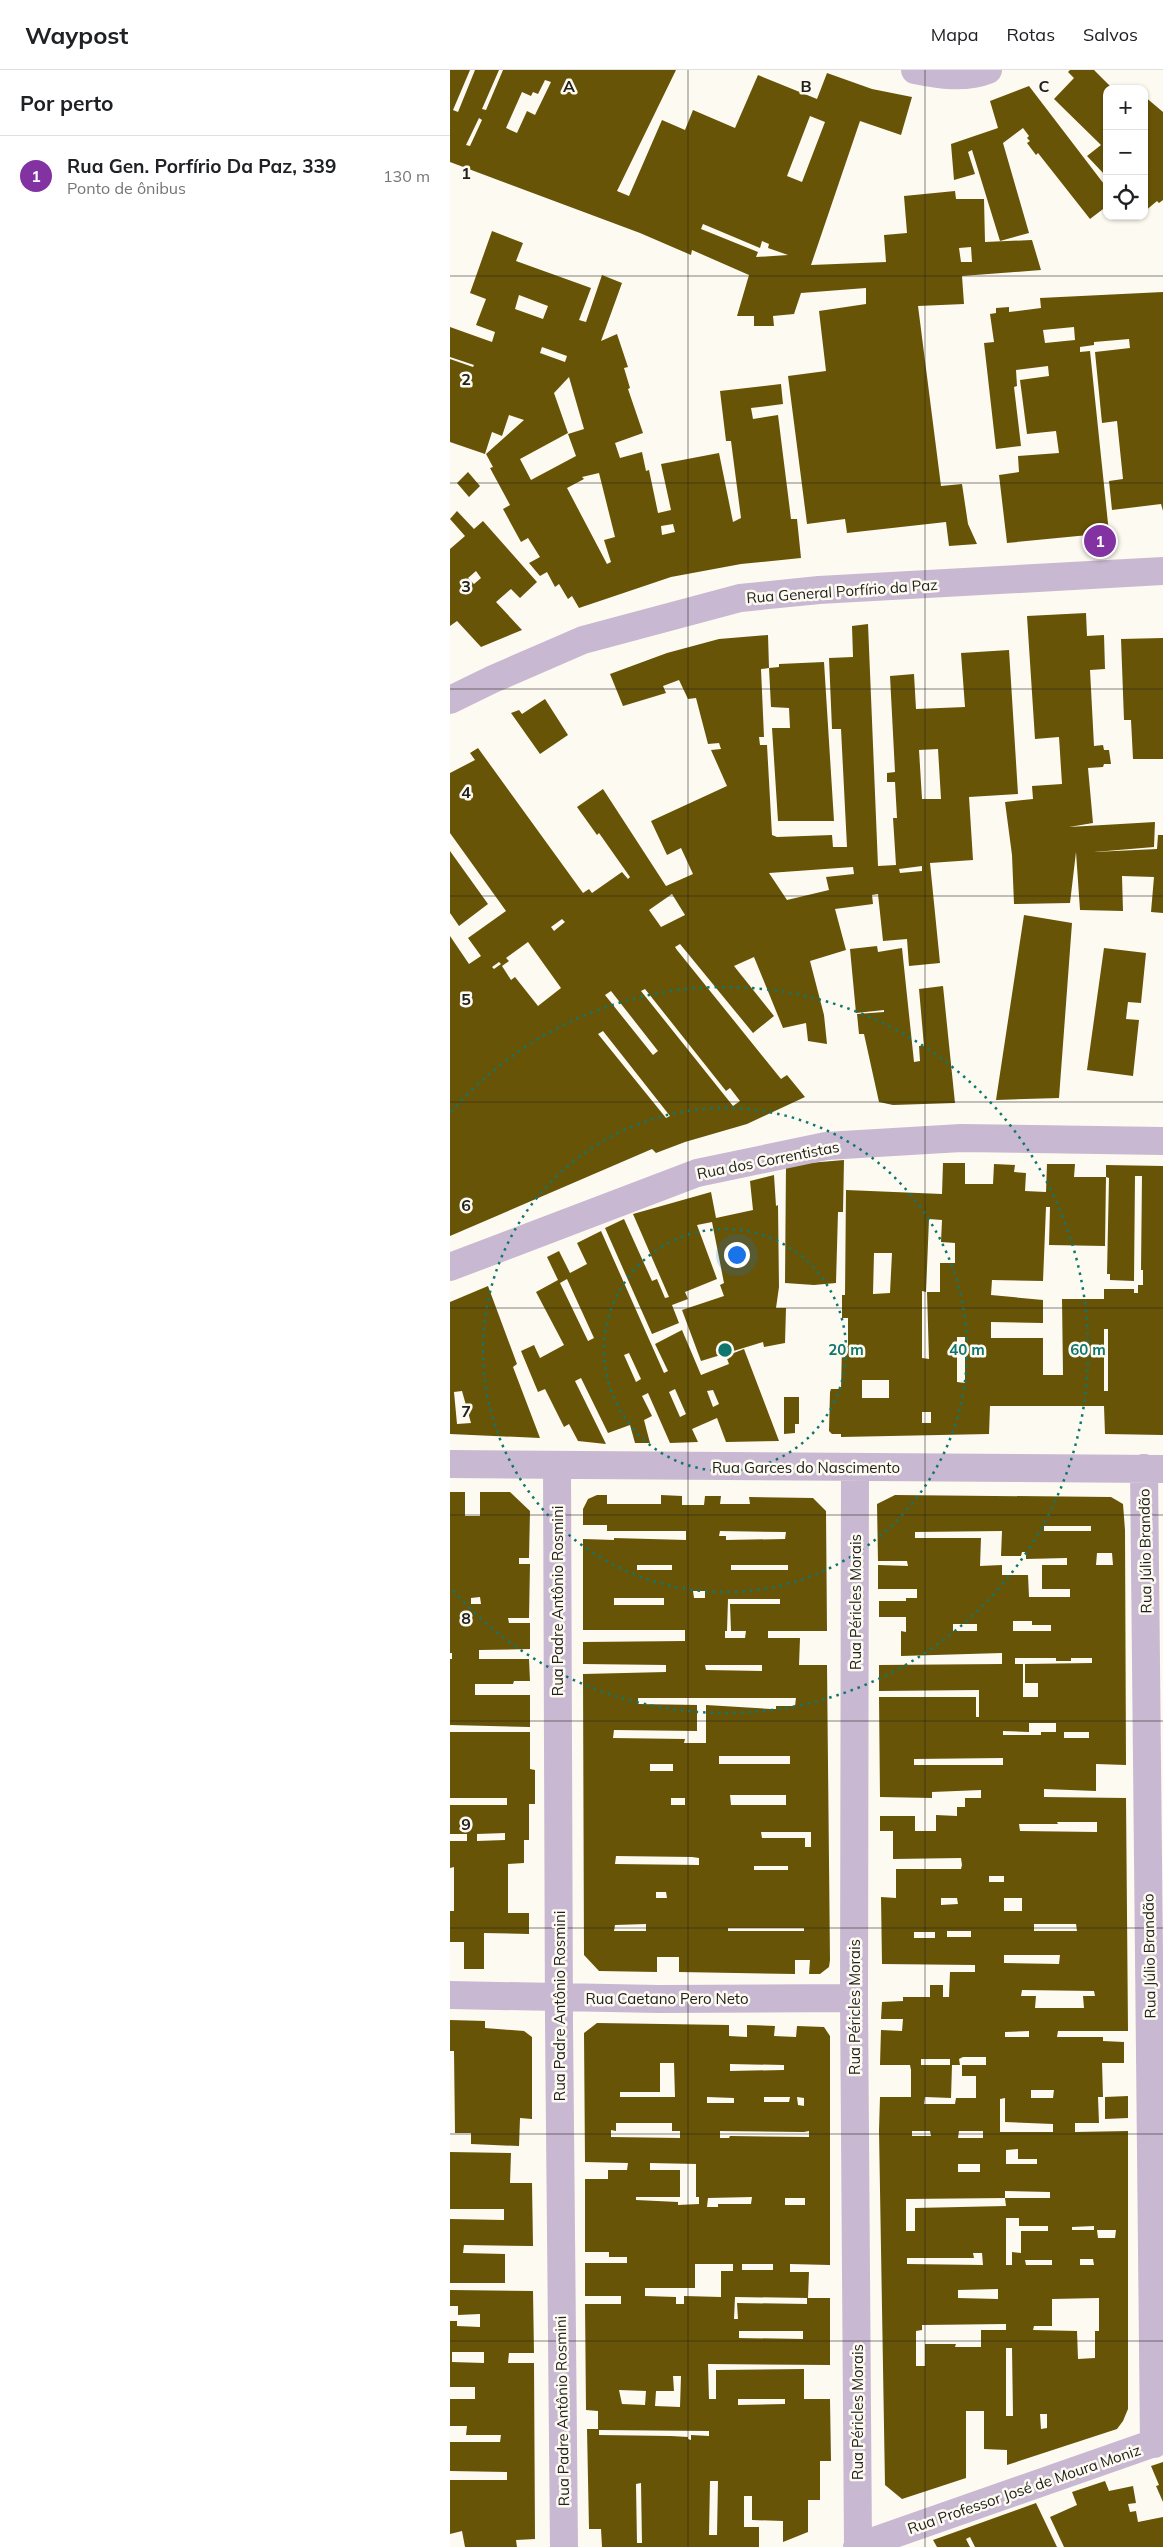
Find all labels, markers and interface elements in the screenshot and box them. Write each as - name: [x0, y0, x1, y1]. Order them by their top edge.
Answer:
- text: Waypost: [25, 20, 128, 50]
- text: Mapa: [931, 23, 979, 46]
- text: Rotas: [1007, 23, 1055, 46]
- text: Salvos: [1083, 23, 1138, 46]
- text: A: [563, 76, 575, 96]
- text: B: [800, 76, 812, 96]
- text: C: [1039, 76, 1050, 96]
- map controls: [1103, 85, 1148, 220]
- button: +: [1103, 85, 1148, 130]
- text: Por perto: [20, 90, 114, 116]
- button: −: [1103, 130, 1148, 175]
- text: Rua Gen. Porfírio Da Paz, 339: [67, 154, 336, 178]
- text: 1: [461, 163, 471, 183]
- text: 1: [31, 166, 41, 186]
- text: 130 m: [383, 166, 430, 186]
- button: locate: [1103, 175, 1148, 220]
- text: Ponto de ônibus: [67, 178, 186, 198]
- text: 2: [461, 369, 471, 389]
- pin: 1: [1084, 522, 1116, 560]
- street label: Rua General Porfírio da Paz: [746, 575, 939, 607]
- text: 3: [461, 576, 471, 596]
- text: 4: [461, 782, 471, 802]
- text: 5: [461, 989, 471, 1009]
- street label: Rua dos Correntistas: [695, 1137, 841, 1183]
- text: 6: [461, 1195, 471, 1215]
- your location: [724, 1242, 750, 1268]
- text: 20 m: [828, 1340, 864, 1359]
- text: 40 m: [949, 1340, 985, 1359]
- text: 60 m: [1070, 1340, 1106, 1359]
- centre of rings: [716, 1341, 734, 1359]
- text: 7: [461, 1401, 471, 1421]
- street label: Rua Garces do Nascimento: [712, 1458, 900, 1477]
- street label: Rua Júlio Brandão: [1134, 1488, 1156, 1614]
- street label: Rua Padre Antônio Rosmini: [548, 1506, 567, 1696]
- street label: Rua Péricles Morais: [846, 1534, 865, 1670]
- text: 8: [461, 1608, 471, 1628]
- text: 9: [461, 1814, 471, 1834]
- street label: Rua Júlio Brandão: [1138, 1893, 1160, 2019]
- street label: Rua Padre Antônio Rosmini: [550, 1911, 569, 2101]
- street label: Rua Péricles Morais: [845, 1939, 864, 2075]
- street label: Rua Caetano Pero Neto: [585, 1989, 749, 2008]
- street label: Rua Padre Antônio Rosmini: [551, 2316, 573, 2506]
- street label: Rua Péricles Morais: [848, 2344, 867, 2480]
- street label: Rua Professor José de Moura Moniz: [905, 2440, 1143, 2538]

